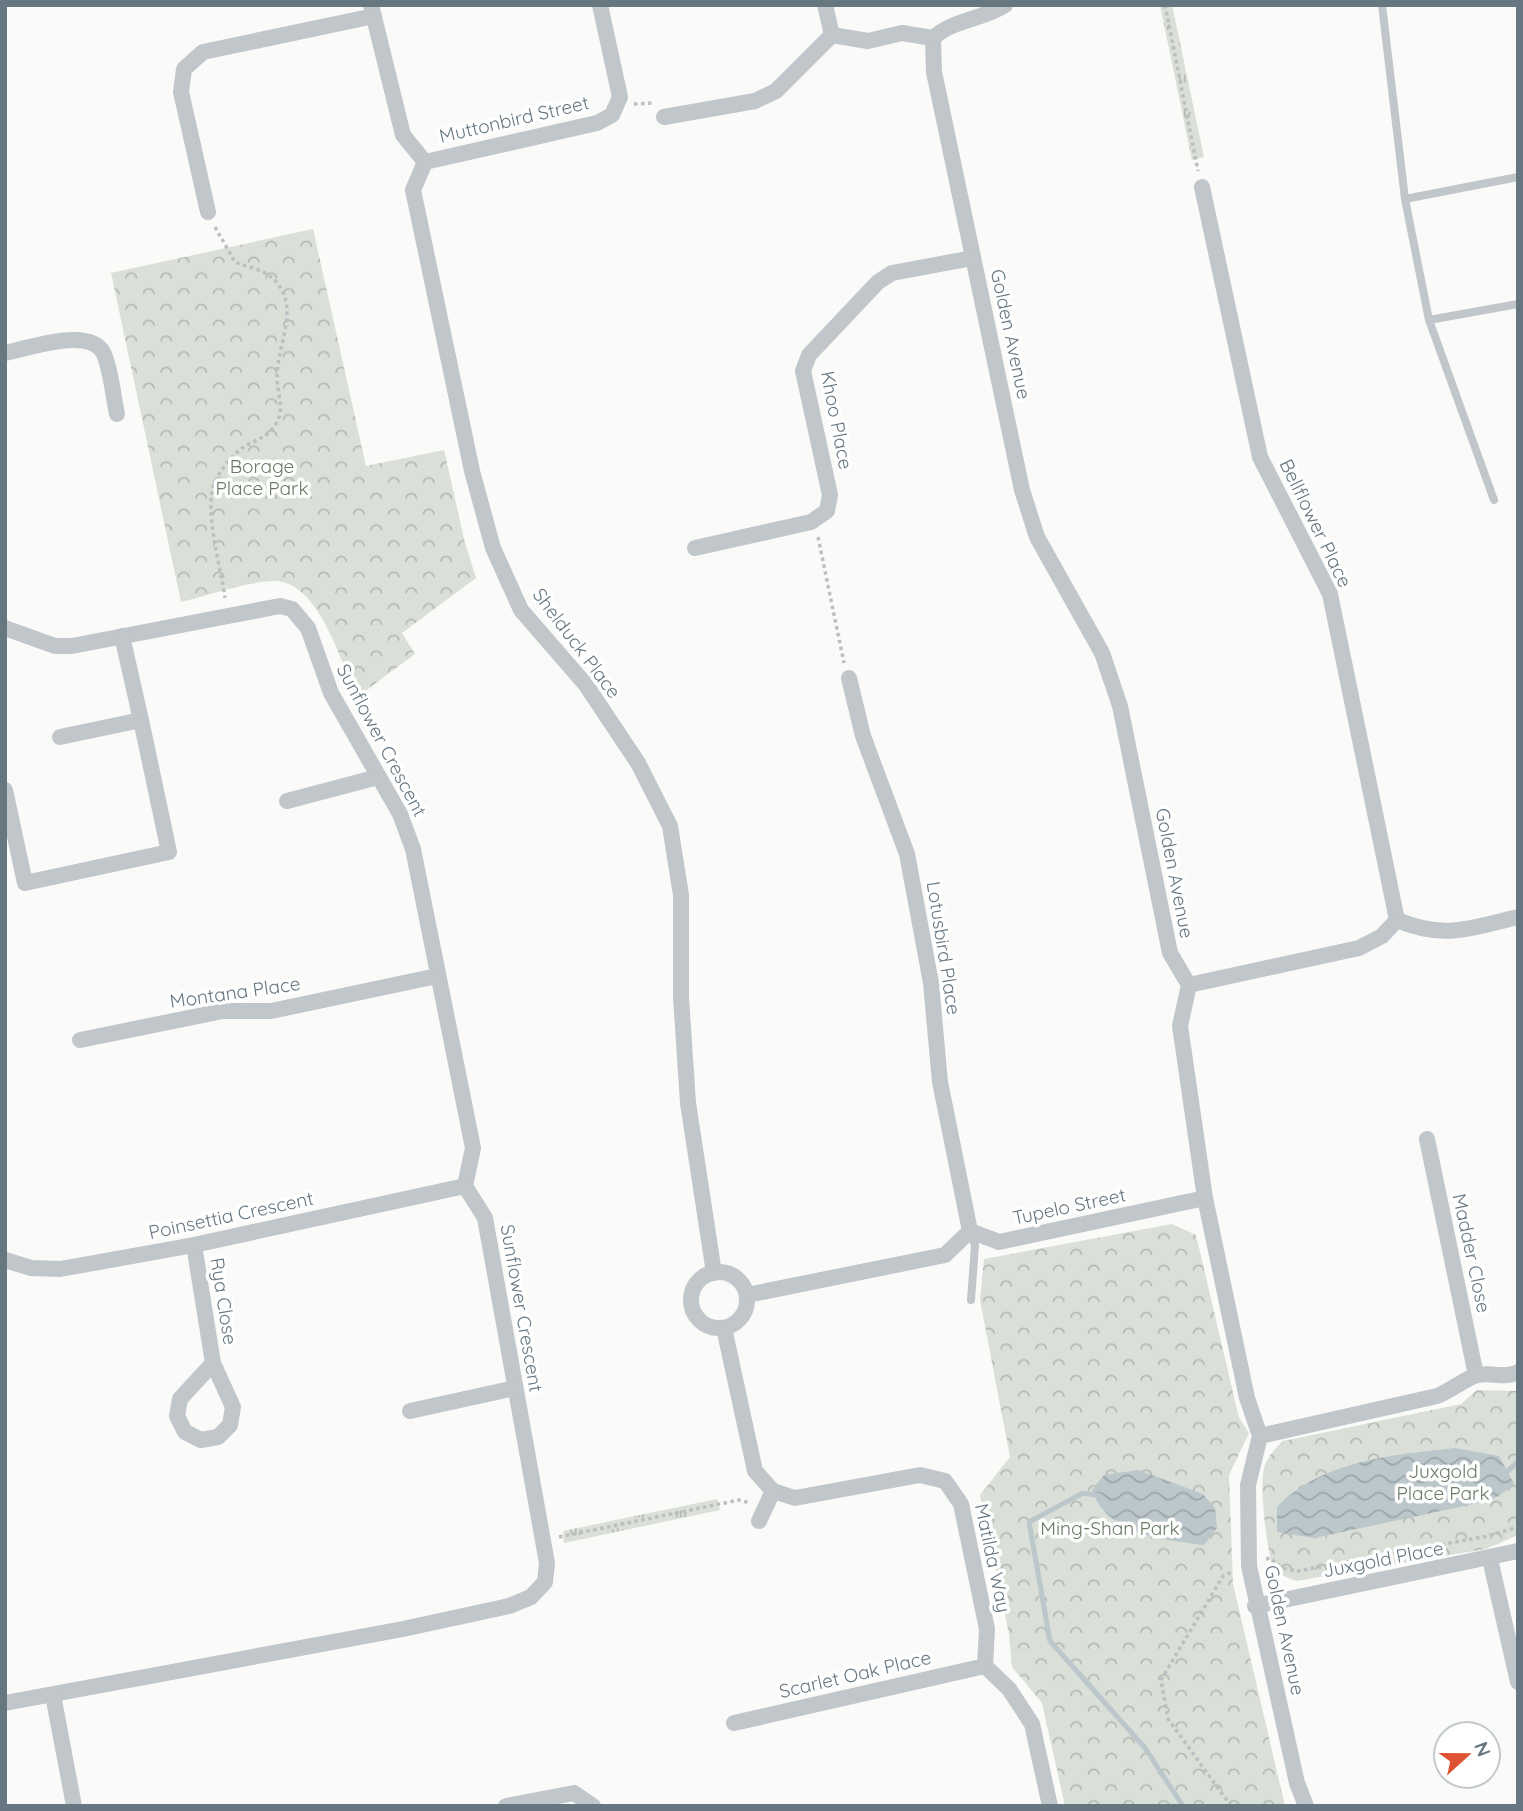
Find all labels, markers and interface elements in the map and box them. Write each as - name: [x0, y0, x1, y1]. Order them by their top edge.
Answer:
- street label: Muttonbird Street: [437, 90, 591, 148]
- street label: Golden Avenue: [986, 267, 1036, 401]
- street label: Khoo Place: [816, 369, 858, 471]
- park label: Borage Place Park: [215, 454, 309, 500]
- street label: Bellflower Place: [1275, 455, 1357, 591]
- street label: Shelduck Place: [528, 583, 626, 703]
- street label: Sunflower Crescent: [332, 659, 432, 821]
- street label: Golden Avenue: [1151, 806, 1199, 940]
- street label: Lotusbird Place: [922, 880, 966, 1016]
- street label: Montana Place: [168, 971, 302, 1013]
- street label: Tupelo Street: [1010, 1182, 1128, 1230]
- street label: Poinsettia Crescent: [146, 1186, 316, 1244]
- street label: Madder Close: [1448, 1191, 1496, 1315]
- street label: Sunflower Crescent: [495, 1222, 549, 1394]
- street label: Rya Close: [205, 1256, 243, 1346]
- park label: Juxgold Place Park: [1396, 1459, 1490, 1505]
- street label: Matilda Way: [970, 1501, 1016, 1615]
- park label: Ming-Shan Park: [1040, 1516, 1180, 1540]
- street label: Juxgold Place: [1321, 1536, 1445, 1582]
- street label: Golden Avenue: [1260, 1563, 1310, 1697]
- street label: Scarlet Oak Place: [777, 1645, 933, 1703]
- north arrow: [1432, 1720, 1502, 1790]
- text: N: [1469, 1738, 1497, 1760]

